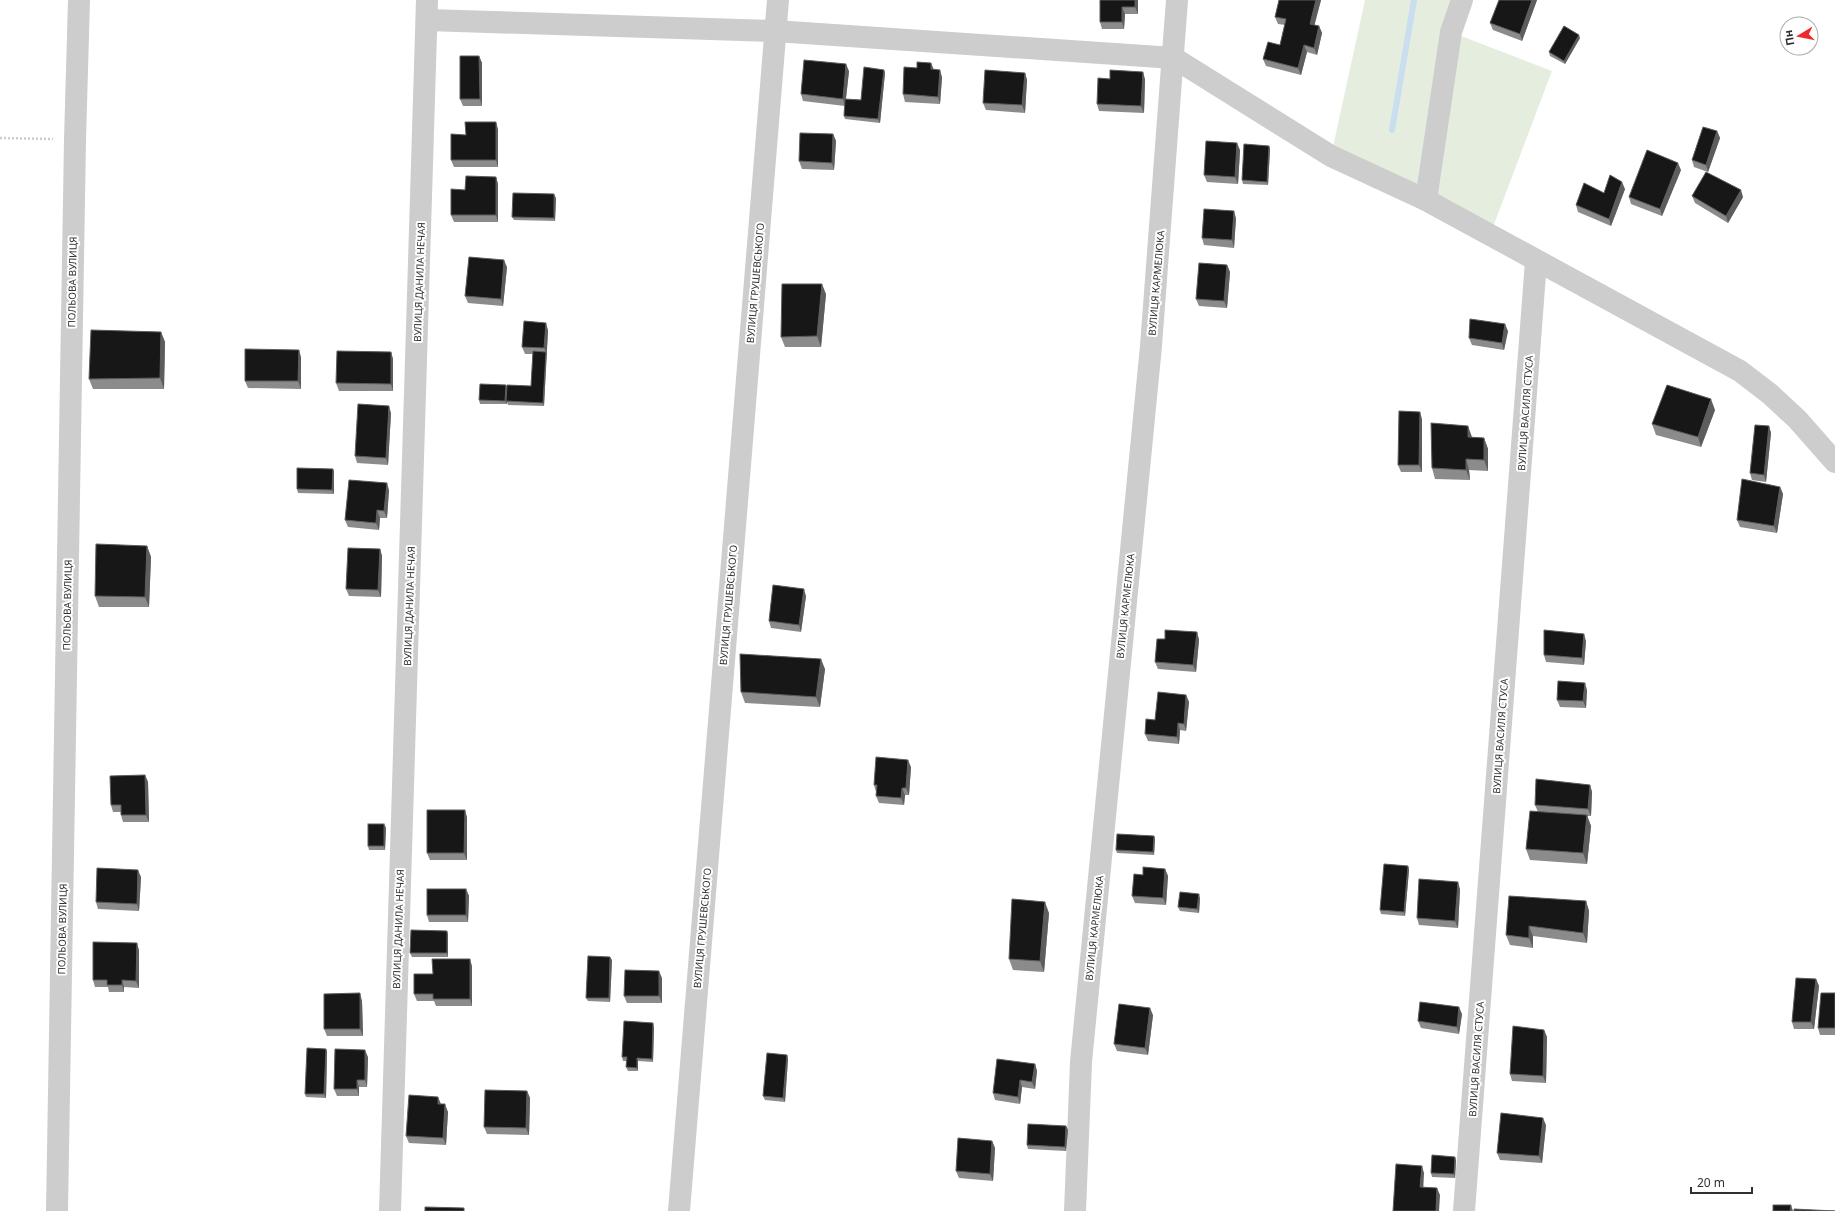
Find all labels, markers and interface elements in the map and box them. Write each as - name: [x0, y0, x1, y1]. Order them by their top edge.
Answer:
- north arrow: [1779, 16, 1819, 56]
- text: Пн: [1780, 29, 1797, 47]
- street label: ВУЛИЦЯ ДАНИЛА НЕЧАЯ: [410, 222, 428, 342]
- street label: ВУЛИЦЯ ГРУШЕВСЬКОГО: [743, 222, 767, 344]
- street label: ВУЛИЦЯ КАРМЕЛЮКА: [1144, 229, 1168, 336]
- street label: ПОЛЬОВА ВУЛИЦЯ: [64, 236, 80, 328]
- street label: ВУЛИЦЯ ВАСИЛЯ СТУСА: [1514, 354, 1536, 471]
- street label: ВУЛИЦЯ ГРУШЕВСЬКОГО: [716, 544, 740, 666]
- street label: ВУЛИЦЯ ДАНИЛА НЕЧАЯ: [400, 546, 418, 666]
- street label: ВУЛИЦЯ КАРМЕЛЮКА: [1113, 552, 1138, 659]
- street label: ПОЛЬОВА ВУЛИЦЯ: [59, 559, 75, 651]
- street label: ВУЛИЦЯ ВАСИЛЯ СТУСА: [1489, 677, 1511, 794]
- street label: ВУЛИЦЯ ГРУШЕВСЬКОГО: [690, 867, 714, 989]
- street label: ВУЛИЦЯ ДАНИЛА НЕЧАЯ: [389, 869, 407, 989]
- street label: ВУЛИЦЯ КАРМЕЛЮКА: [1082, 874, 1107, 981]
- street label: ПОЛЬОВА ВУЛИЦЯ: [54, 883, 70, 975]
- street label: ВУЛИЦЯ ВАСИЛЯ СТУСА: [1465, 1000, 1487, 1117]
- scale bar: [1691, 1169, 1752, 1195]
- text: 20 m: [1697, 1174, 1725, 1191]

